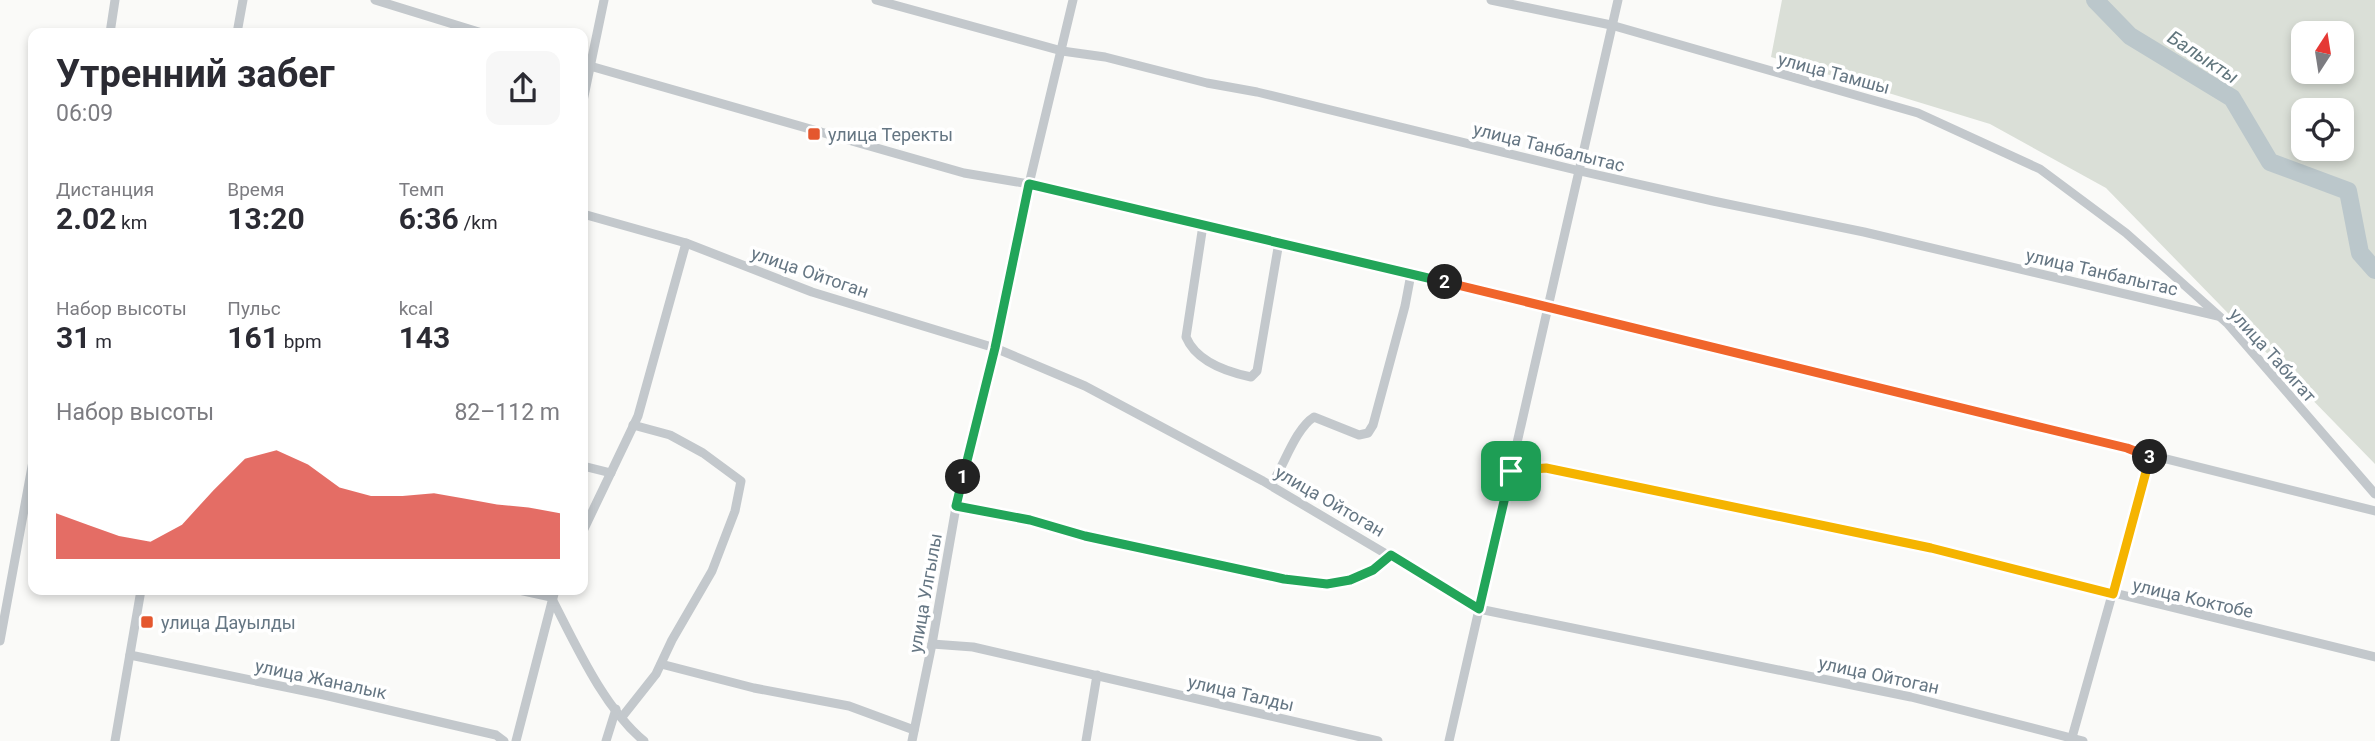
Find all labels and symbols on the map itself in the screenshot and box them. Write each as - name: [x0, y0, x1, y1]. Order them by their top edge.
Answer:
- north arrow: [2291, 21, 2354, 84]
- water label: Балыкты: [2163, 26, 2243, 88]
- street label: улица Тамшы: [1776, 48, 1892, 98]
- street label: улица Танбалытас: [1471, 118, 1627, 176]
- place label: улица Теректы: [828, 124, 953, 145]
- marker: улица Теректы: [806, 126, 822, 142]
- street label: улица Ойтоган: [748, 242, 872, 302]
- street label: улица Танбалытас: [2024, 244, 2180, 300]
- pin: 2: [1428, 264, 1462, 300]
- street label: улица Табигат: [2225, 304, 2321, 407]
- pin: 3: [2132, 440, 2168, 475]
- pin: [1481, 441, 1541, 501]
- pin: 1: [946, 460, 981, 494]
- street label: улица Ойтоган: [1272, 461, 1388, 541]
- street label: улица Улгылы: [904, 532, 946, 654]
- street label: улица Коктобе: [2131, 574, 2255, 622]
- place label: улица Дауылды: [161, 612, 296, 633]
- marker: улица Дауылды: [139, 614, 155, 630]
- street label: улица Ойтоган: [1817, 652, 1941, 698]
- street label: улица Жаналык: [253, 655, 389, 703]
- street label: улица Талды: [1186, 671, 1296, 715]

